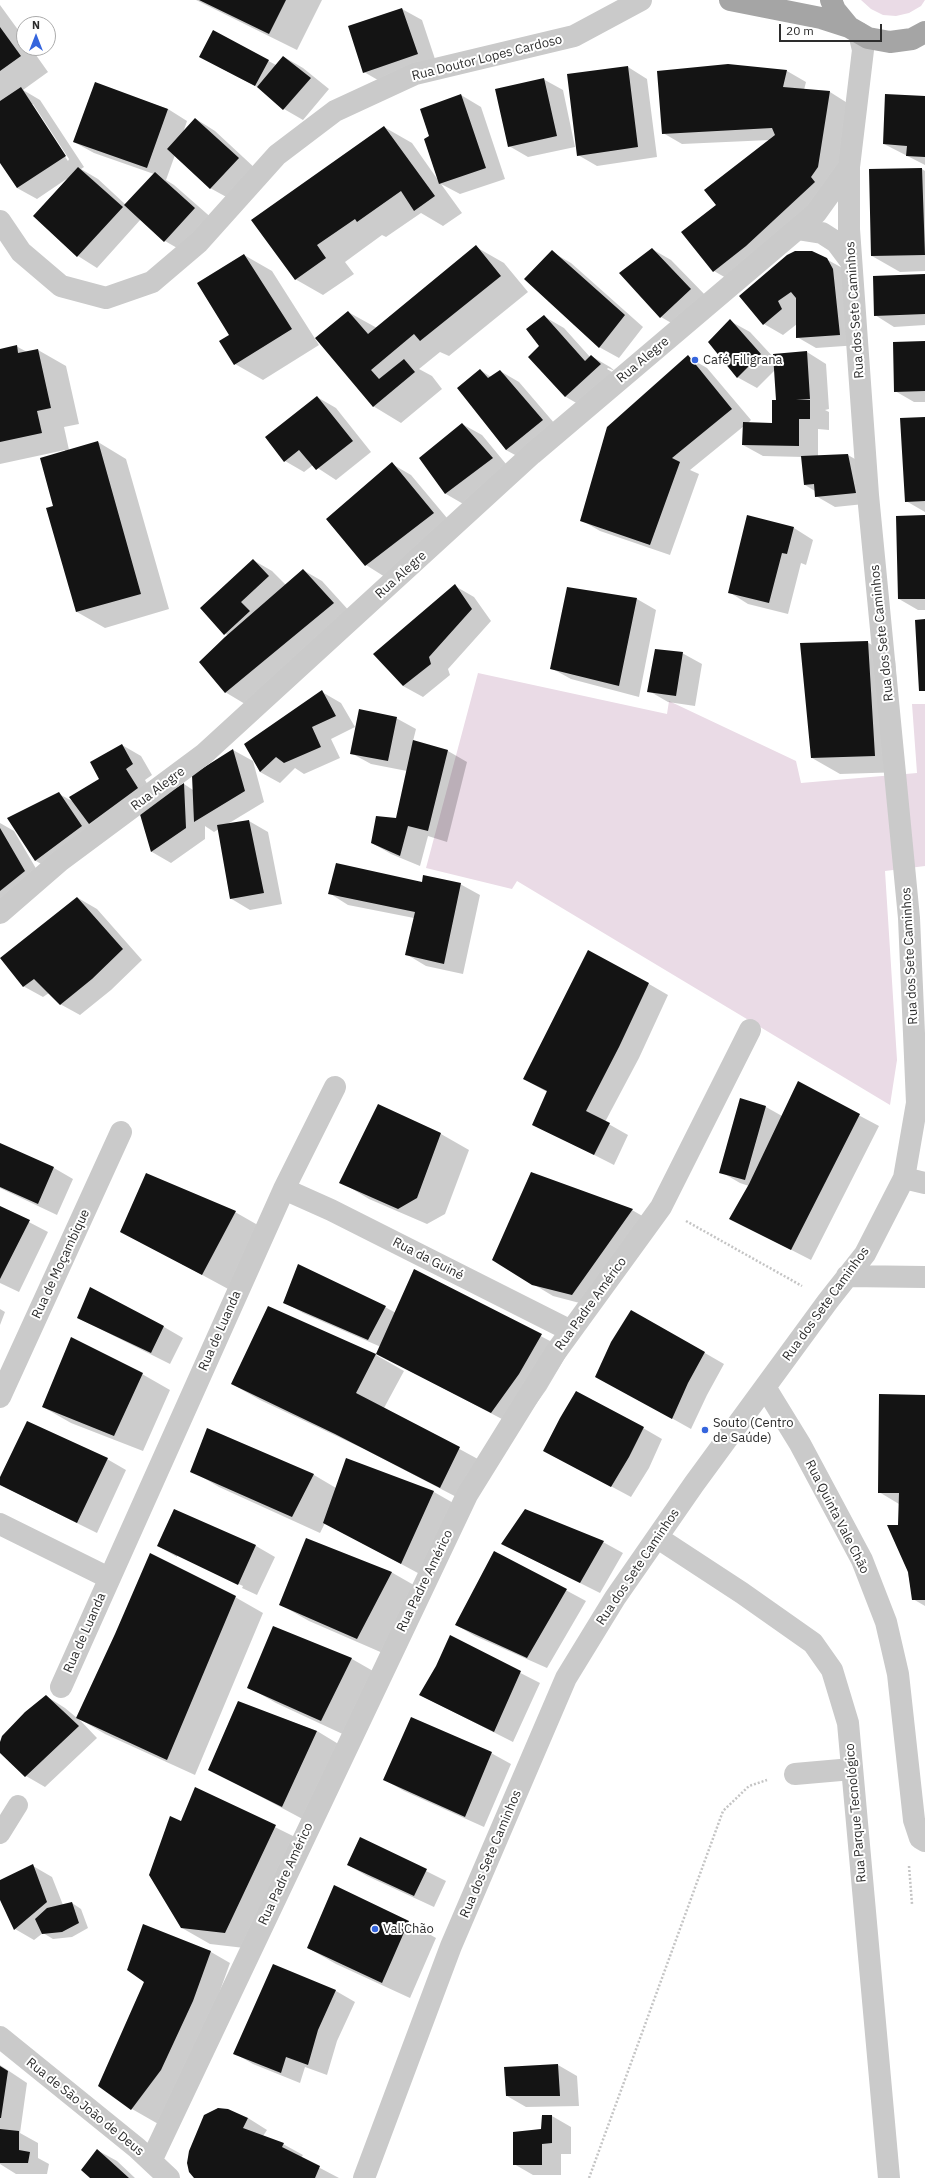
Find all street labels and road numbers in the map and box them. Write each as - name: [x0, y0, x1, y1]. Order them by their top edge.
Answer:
- street label: Rua Doutor Lopes Cardoso: [410, 32, 564, 84]
- street label: Rua dos Sete Caminhos: [842, 241, 868, 379]
- street label: Rua Alegre: [614, 334, 672, 386]
- street label: Rua Alegre: [372, 548, 430, 602]
- street label: Rua dos Sete Caminhos: [867, 564, 897, 702]
- street label: Rua Alegre: [128, 764, 188, 814]
- street label: Rua dos Sete Caminhos: [899, 887, 921, 1025]
- street label: Rua de Moçambique: [29, 1207, 93, 1321]
- street label: Rua da Guiné: [390, 1234, 466, 1284]
- street label: Rua dos Sete Caminhos: [779, 1244, 873, 1364]
- street label: Rua Padre Américo: [552, 1254, 630, 1354]
- street label: Rua de Luanda: [195, 1289, 245, 1373]
- street label: Rua Quinta Vale Chão: [802, 1458, 872, 1576]
- street label: Rua dos Sete Caminhos: [593, 1506, 683, 1628]
- street label: Rua Padre Américo: [394, 1528, 456, 1634]
- street label: Rua de Luanda: [60, 1591, 110, 1675]
- street label: Rua Parque Tecnológico: [842, 1743, 870, 1883]
- street label: Rua dos Sete Caminhos: [457, 1788, 525, 1920]
- street label: Rua Padre Américo: [255, 1820, 317, 1928]
- street label: Rua de São João de Deus: [23, 2055, 147, 2159]

